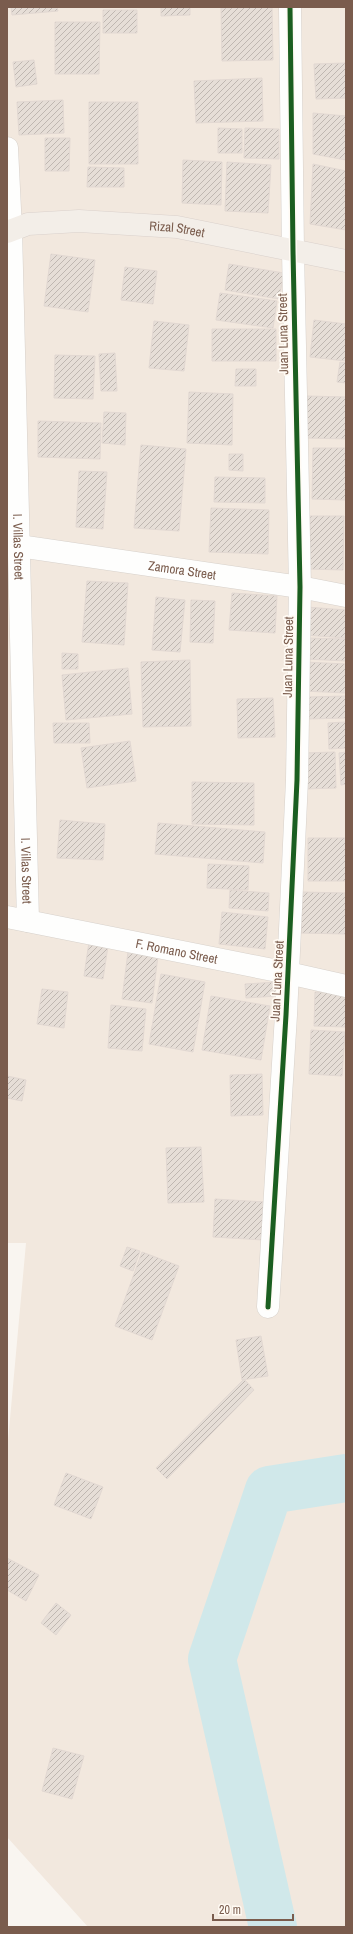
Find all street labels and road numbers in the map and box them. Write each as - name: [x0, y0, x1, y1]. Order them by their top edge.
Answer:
- street label: Rizal Street: [149, 217, 206, 241]
- street label: Juan Luna Street: [274, 293, 292, 375]
- street label: I. Villas Street: [9, 513, 28, 580]
- street label: Zamora Street: [147, 556, 217, 583]
- street label: Juan Luna Street: [279, 616, 297, 698]
- street label: I. Villas Street: [17, 837, 36, 904]
- street label: F. Romano Street: [134, 934, 219, 967]
- street label: Juan Luna Street: [266, 940, 288, 1022]

